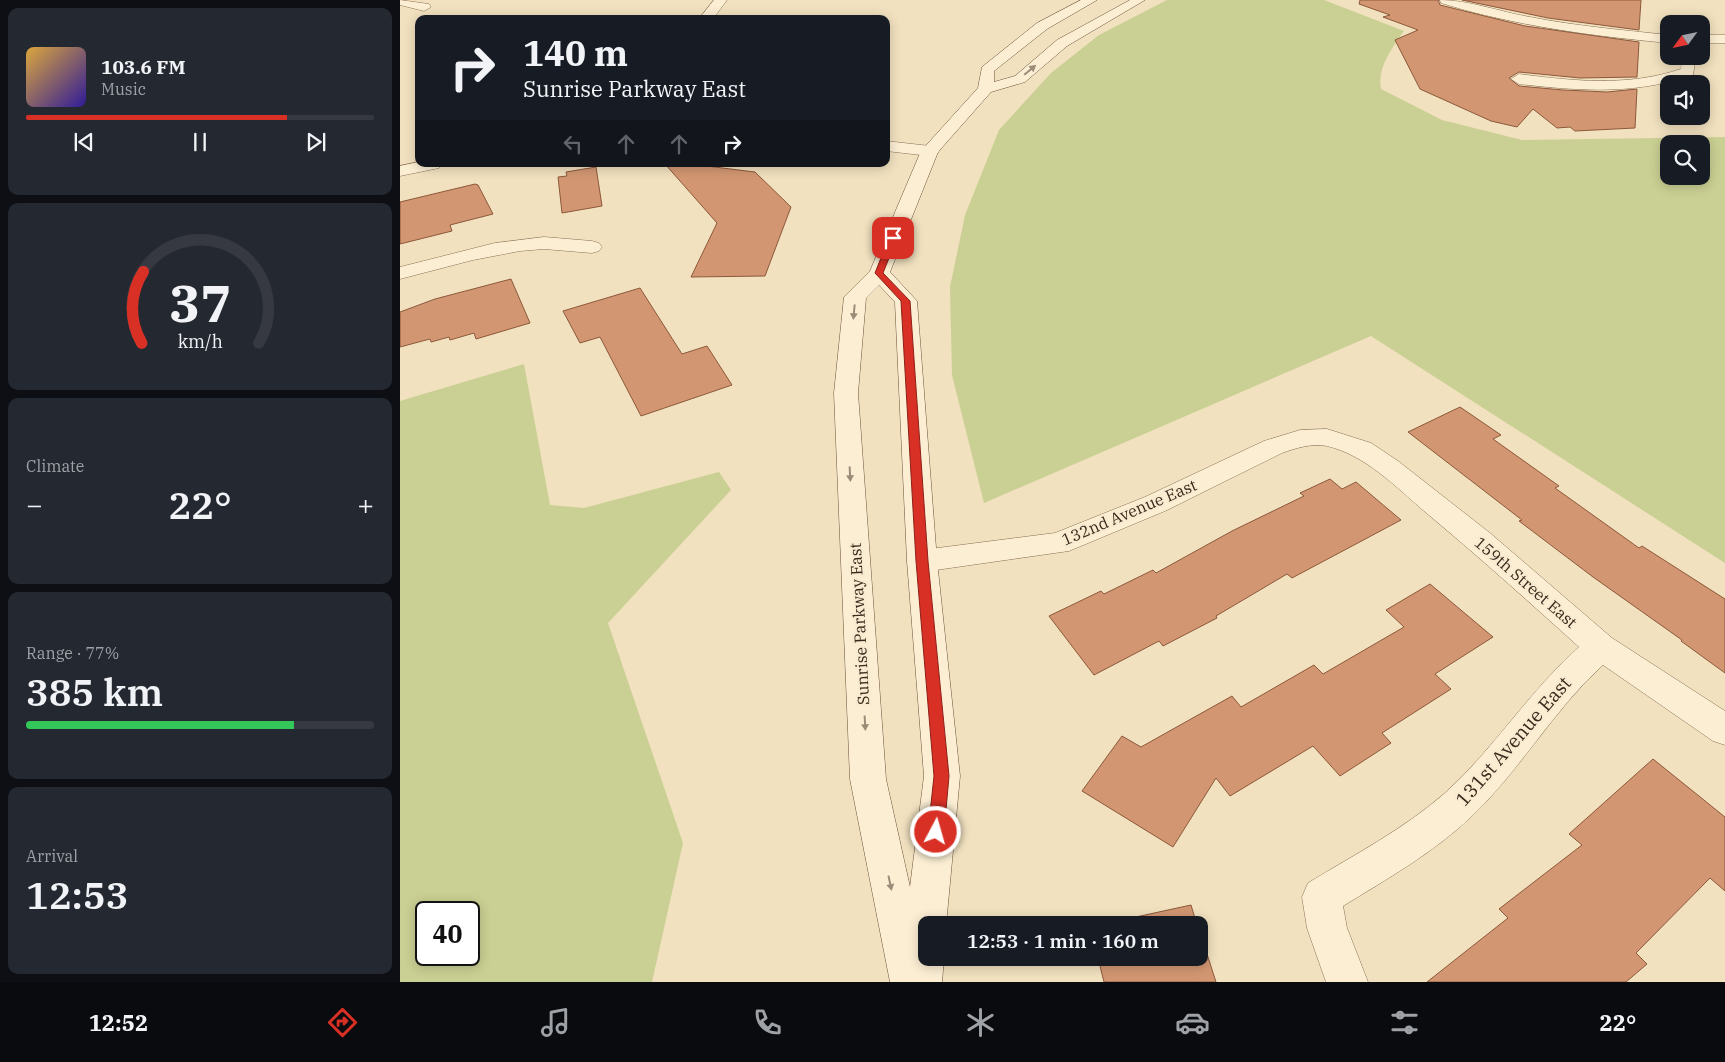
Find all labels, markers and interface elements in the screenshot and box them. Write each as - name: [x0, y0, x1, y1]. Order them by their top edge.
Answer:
- north arrow: [1660, 15, 1710, 65]
- map controls: [1660, 15, 1710, 185]
- text: 140 m: [523, 30, 628, 76]
- icon: right: [440, 35, 505, 100]
- text: 103.6 FM: [101, 55, 186, 79]
- one-way arrow: [1024, 64, 1037, 75]
- text: Sunrise Parkway East: [523, 74, 746, 103]
- button: sound: [1660, 75, 1710, 125]
- text: Music: [101, 79, 146, 99]
- icon: previous: [70, 128, 98, 156]
- icon: pause: [186, 128, 214, 156]
- icon: next: [302, 128, 330, 156]
- icon: left: [559, 130, 587, 158]
- icon: ahead: [612, 130, 640, 158]
- icon: ahead: [665, 130, 693, 158]
- icon: right: [718, 130, 746, 158]
- button: search: [1660, 135, 1710, 185]
- pin: [872, 217, 914, 259]
- icon: arrive: [879, 224, 907, 252]
- text: 37: [169, 269, 231, 336]
- one-way arrow: [849, 304, 857, 320]
- text: km/h: [177, 330, 223, 353]
- text: Climate: [26, 456, 84, 476]
- one-way arrow: [847, 466, 855, 482]
- street label: 132nd Avenue East: [1058, 474, 1200, 549]
- text: 22°: [168, 480, 232, 529]
- text: −: [26, 486, 43, 523]
- text: +: [357, 486, 374, 523]
- street label: 159th Street East: [1471, 532, 1582, 632]
- street label: Sunrise Parkway East: [845, 542, 873, 705]
- text: Range · 77%: [26, 643, 119, 663]
- text: 385 km: [26, 667, 163, 716]
- street label: 131st Avenue East: [1450, 671, 1576, 811]
- one-way arrow: [861, 716, 869, 732]
- position arrow: [909, 805, 961, 857]
- text: Arrival: [26, 846, 78, 866]
- text: 12:53: [26, 870, 129, 919]
- one-way arrow: [886, 876, 894, 891]
- speed limit sign: 40: [415, 901, 480, 966]
- text: 12:53 · 1 min · 160 m: [967, 929, 1159, 953]
- icon: directions: [325, 1005, 360, 1040]
- icon: music: [538, 1005, 573, 1040]
- icon: phone: [750, 1005, 785, 1040]
- icon: climate: [963, 1005, 998, 1040]
- icon: car: [1175, 1005, 1210, 1040]
- icon: filters: [1387, 1005, 1422, 1040]
- text: 12:52: [89, 1008, 148, 1037]
- text: 22°: [1600, 1008, 1636, 1037]

